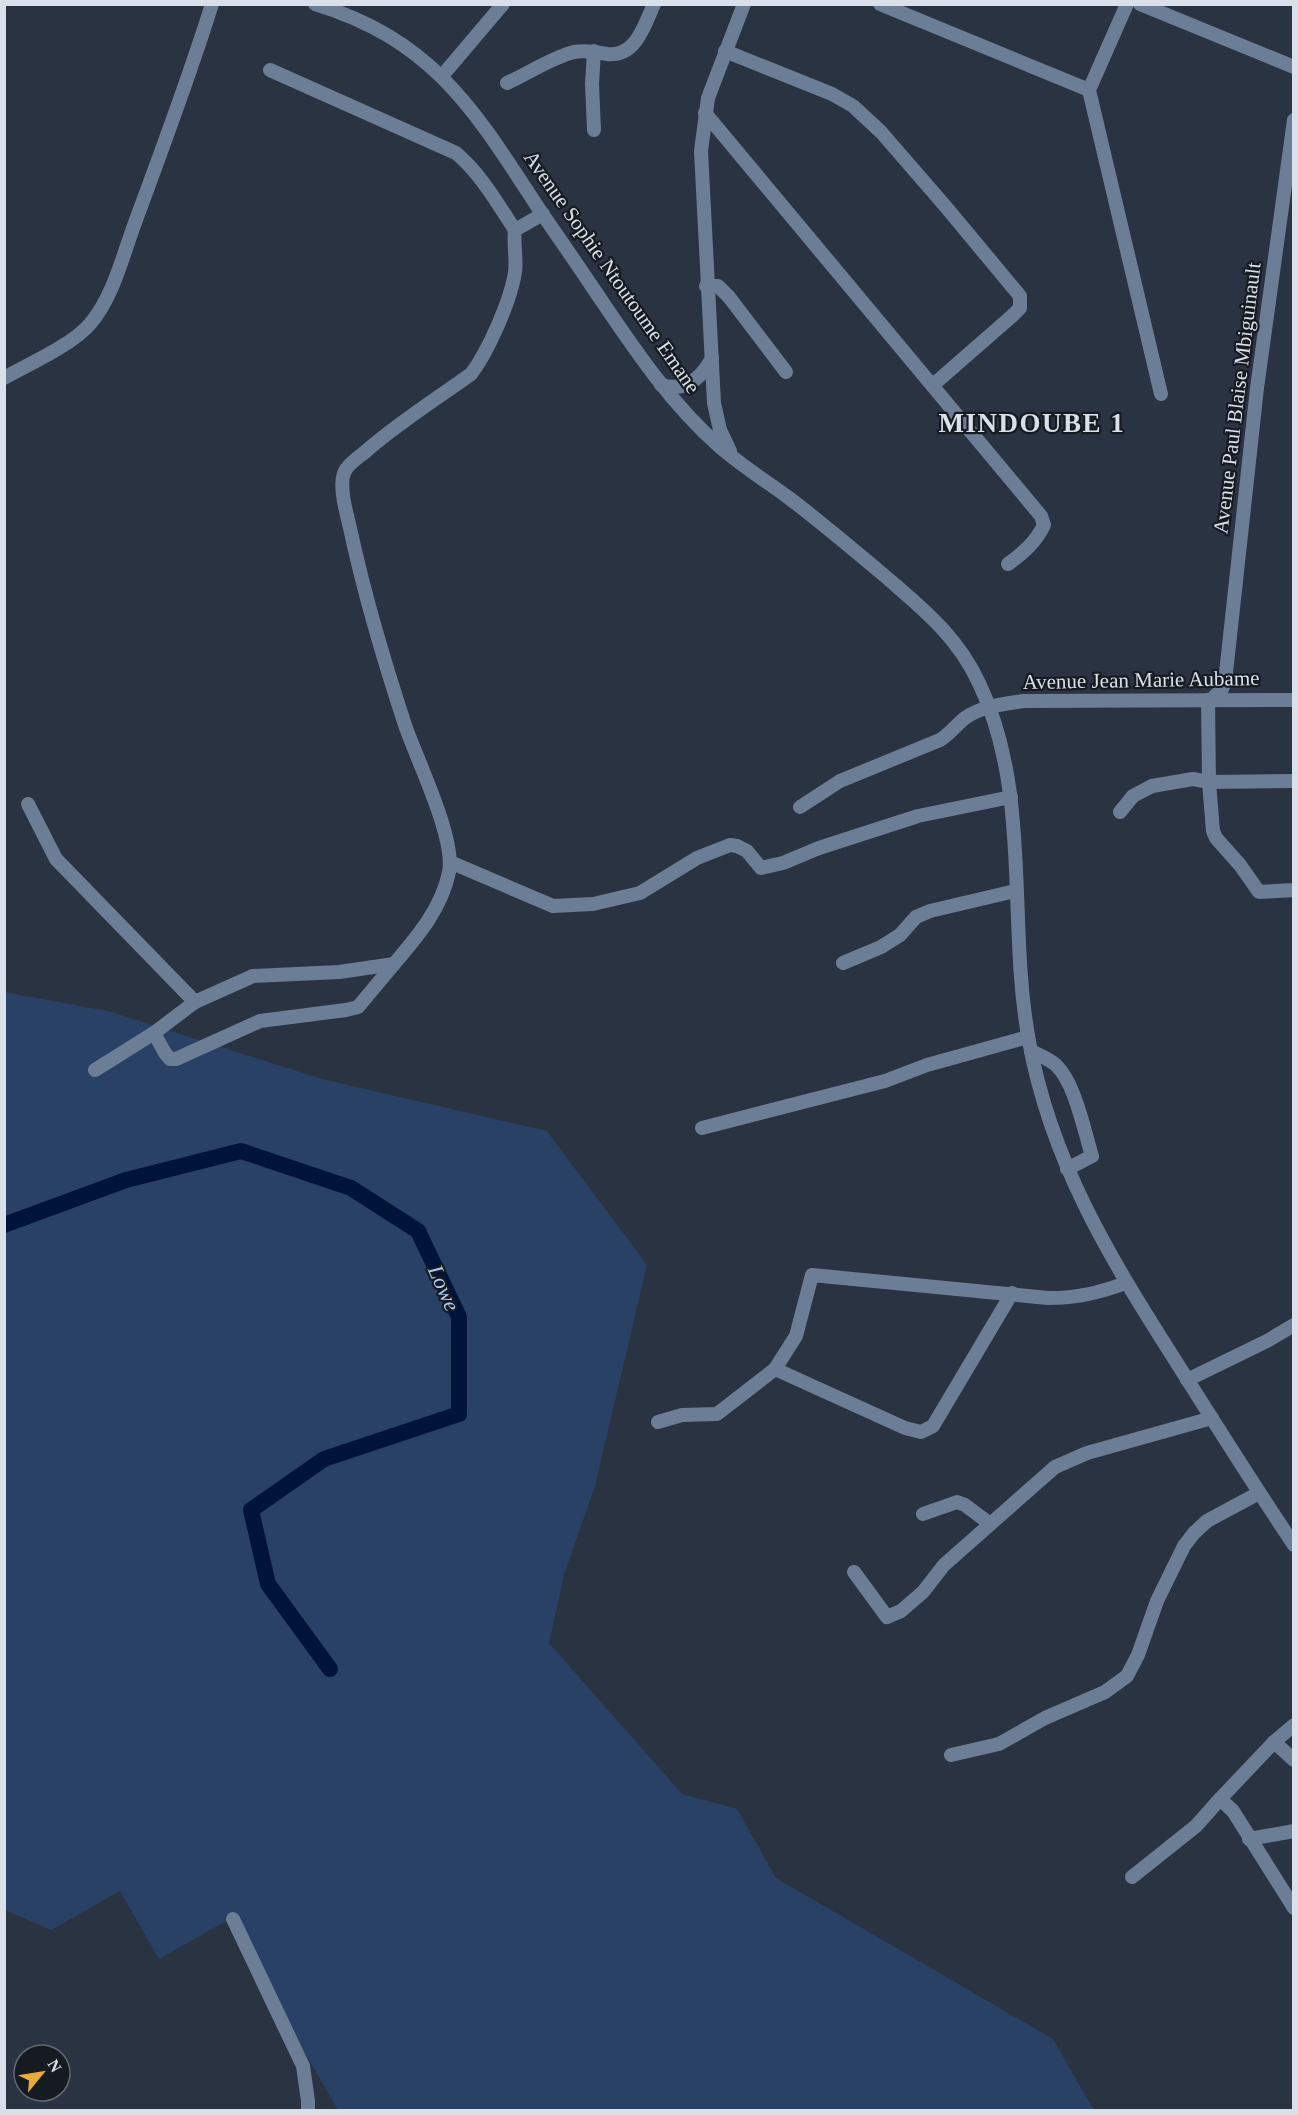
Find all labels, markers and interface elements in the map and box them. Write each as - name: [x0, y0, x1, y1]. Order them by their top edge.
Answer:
- street label: Avenue Sophie Ntoutoume Emane: [519, 146, 705, 398]
- street label: Avenue Paul Blaise Mbiguinault: [1208, 261, 1266, 535]
- district label: MINDOUBE 1: [939, 408, 1125, 438]
- street label: Avenue Jean Marie Aubame: [1022, 666, 1260, 694]
- water label: Lowe: [422, 1260, 465, 1315]
- north arrow: [12, 2043, 72, 2103]
- text: N: [44, 2056, 65, 2075]

